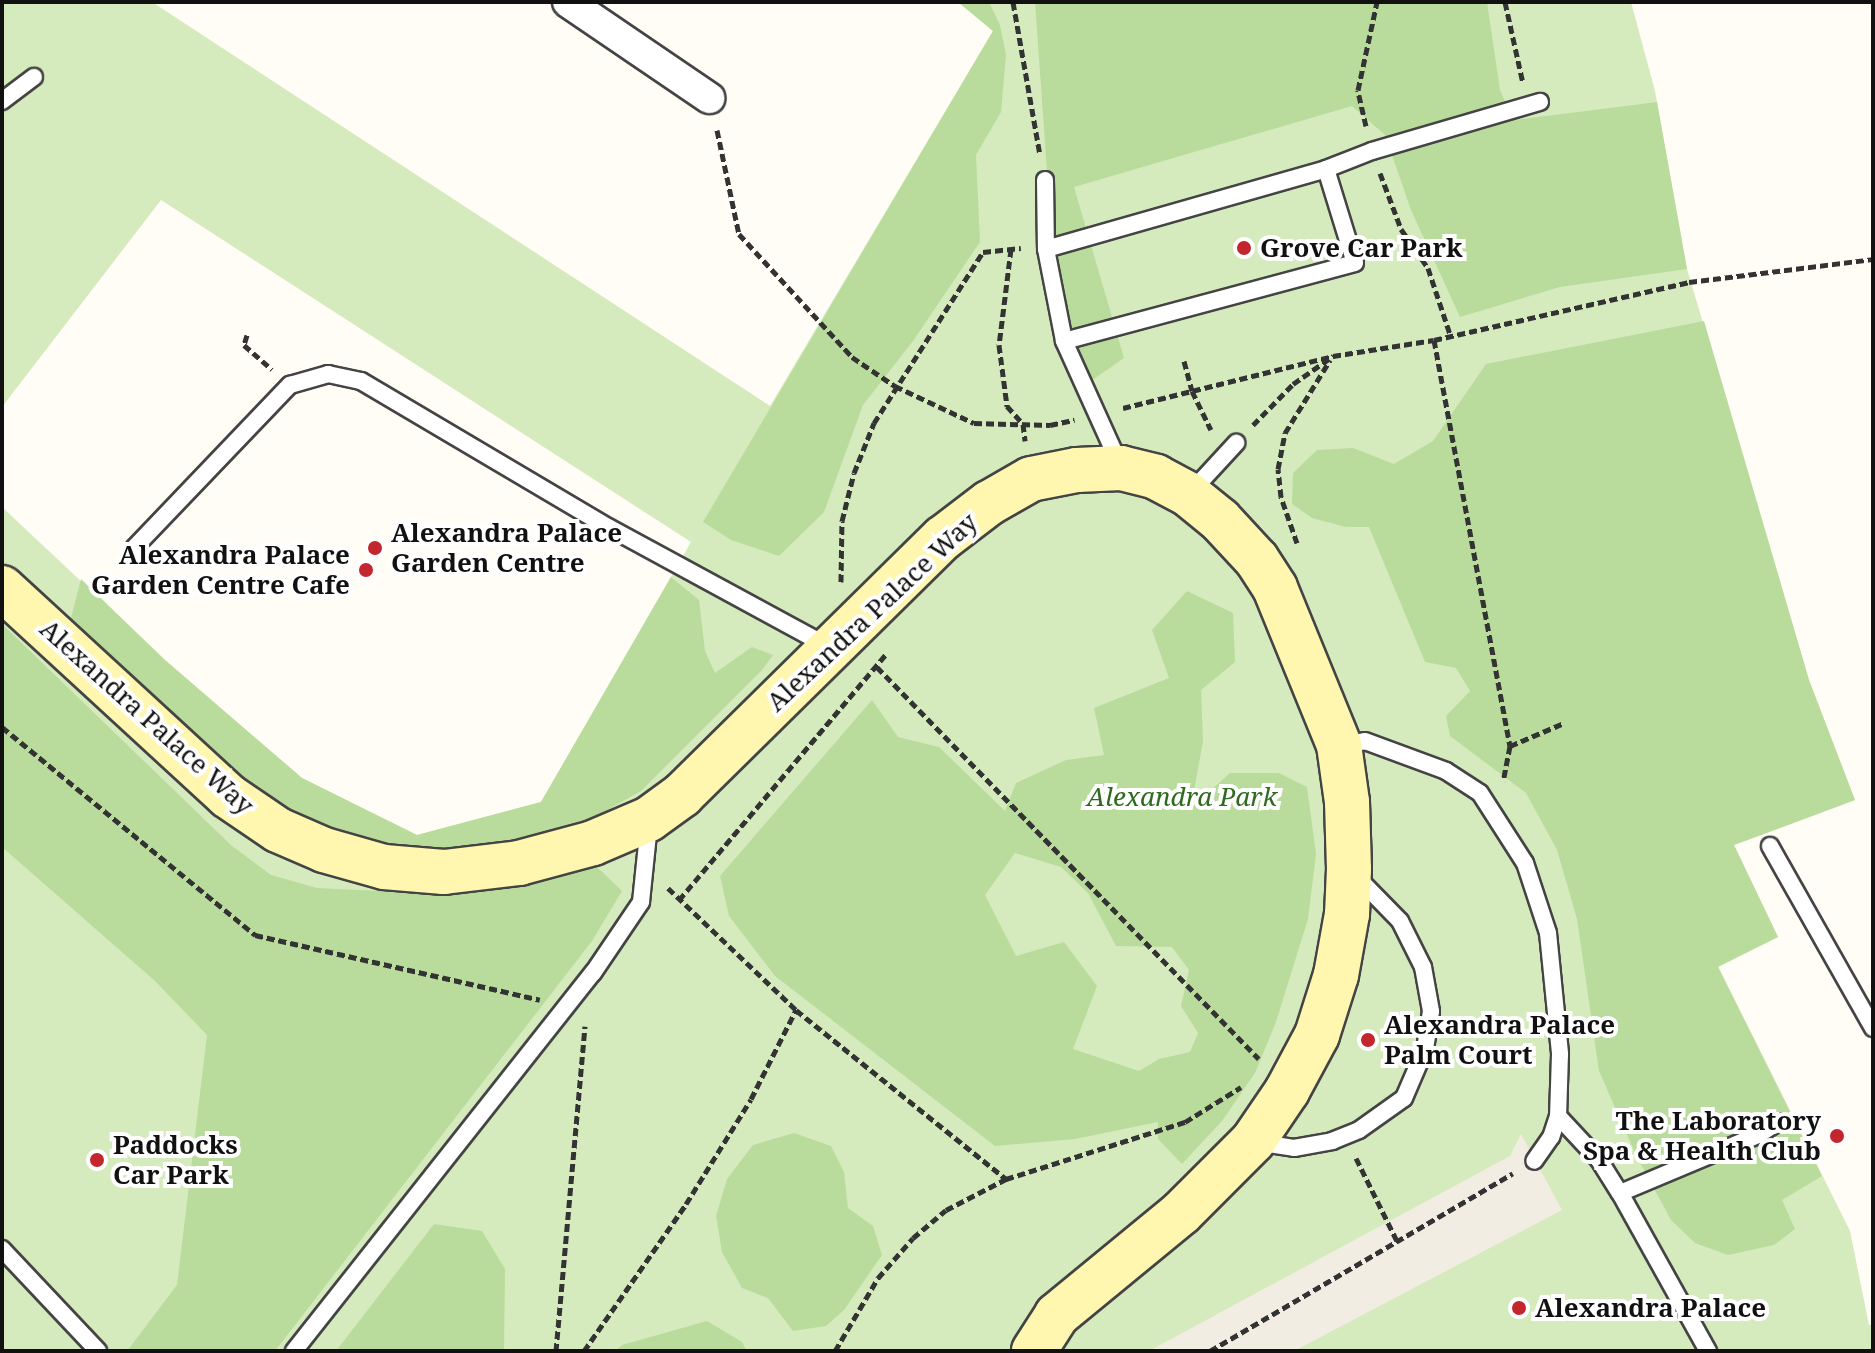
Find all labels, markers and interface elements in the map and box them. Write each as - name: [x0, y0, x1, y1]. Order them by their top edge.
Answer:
- place label: Grove Car Park: [1260, 232, 1463, 264]
- marker: Grove Car Park: [1235, 239, 1253, 257]
- street label: Alexandra Palace Way: [760, 506, 984, 718]
- place label: Alexandra Palace Garden Centre: [391, 517, 622, 578]
- place label: Alexandra Palace Garden Centre Cafe: [91, 539, 350, 600]
- marker: Alexandra Palace Garden Centre: [366, 539, 384, 557]
- marker: Alexandra Palace Garden Centre Cafe: [357, 561, 375, 579]
- street label: Alexandra Palace Way: [34, 613, 260, 821]
- park label: Alexandra Park: [1087, 781, 1277, 813]
- place label: Alexandra Palace Palm Court: [1384, 1009, 1615, 1070]
- marker: Alexandra Palace Palm Court: [1359, 1031, 1377, 1049]
- place label: The Laboratory Spa & Health Club: [1583, 1105, 1821, 1166]
- marker: The Laboratory Spa & Health Club: [1828, 1127, 1846, 1145]
- place label: Paddocks Car Park: [113, 1129, 238, 1190]
- marker: Paddocks Car Park: [88, 1151, 106, 1169]
- place label: Alexandra Palace: [1535, 1292, 1766, 1324]
- marker: Alexandra Palace: [1510, 1299, 1528, 1317]

